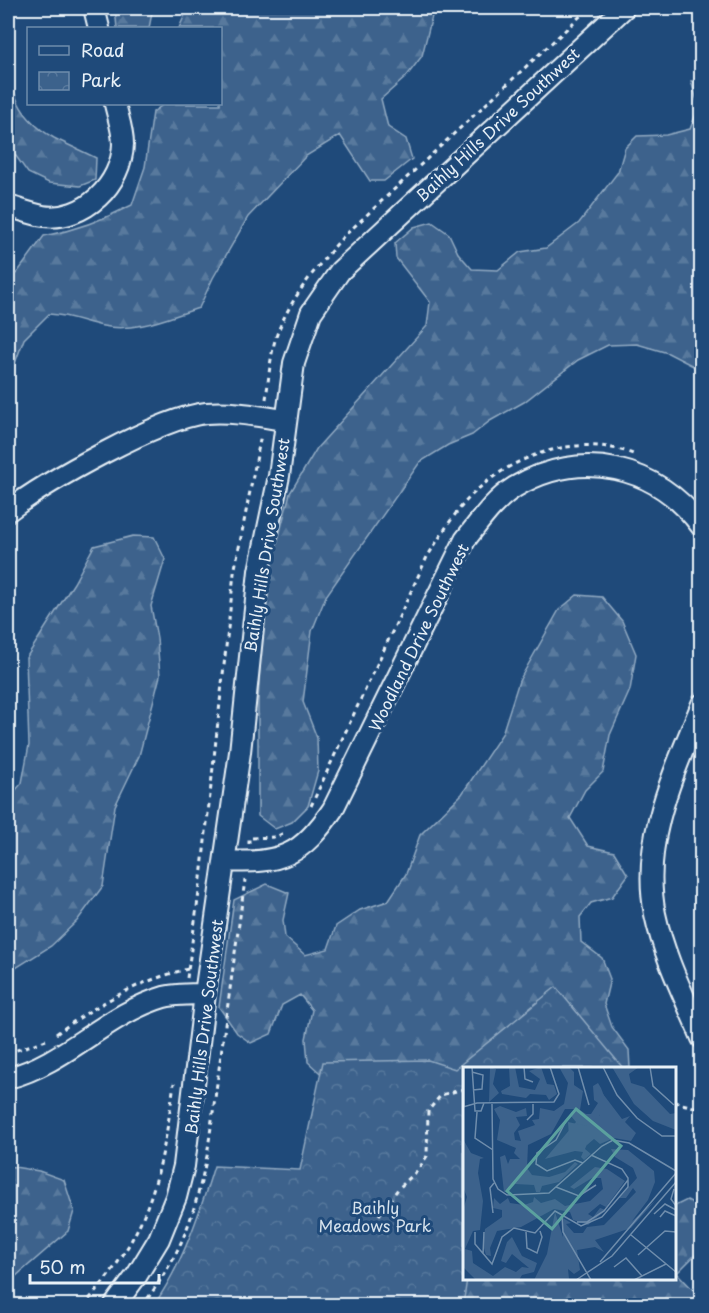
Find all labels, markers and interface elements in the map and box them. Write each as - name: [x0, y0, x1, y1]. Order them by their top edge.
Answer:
- legend: [27, 27, 222, 105]
- text: Road: [81, 36, 125, 63]
- street label: Baihly Hills Drive Southwest: [410, 41, 584, 207]
- text: Park: [81, 66, 121, 93]
- street label: Baihly Hills Drive Southwest: [237, 436, 295, 654]
- street label: Woodland Drive Southwest: [362, 539, 474, 735]
- street label: Baihly Hills Drive Southwest: [178, 918, 228, 1136]
- inset map: [463, 1067, 676, 1280]
- park label: Baihly Meadows Park: [319, 1195, 432, 1237]
- scale bar: [30, 1247, 159, 1285]
- text: 50 m: [39, 1253, 86, 1280]

